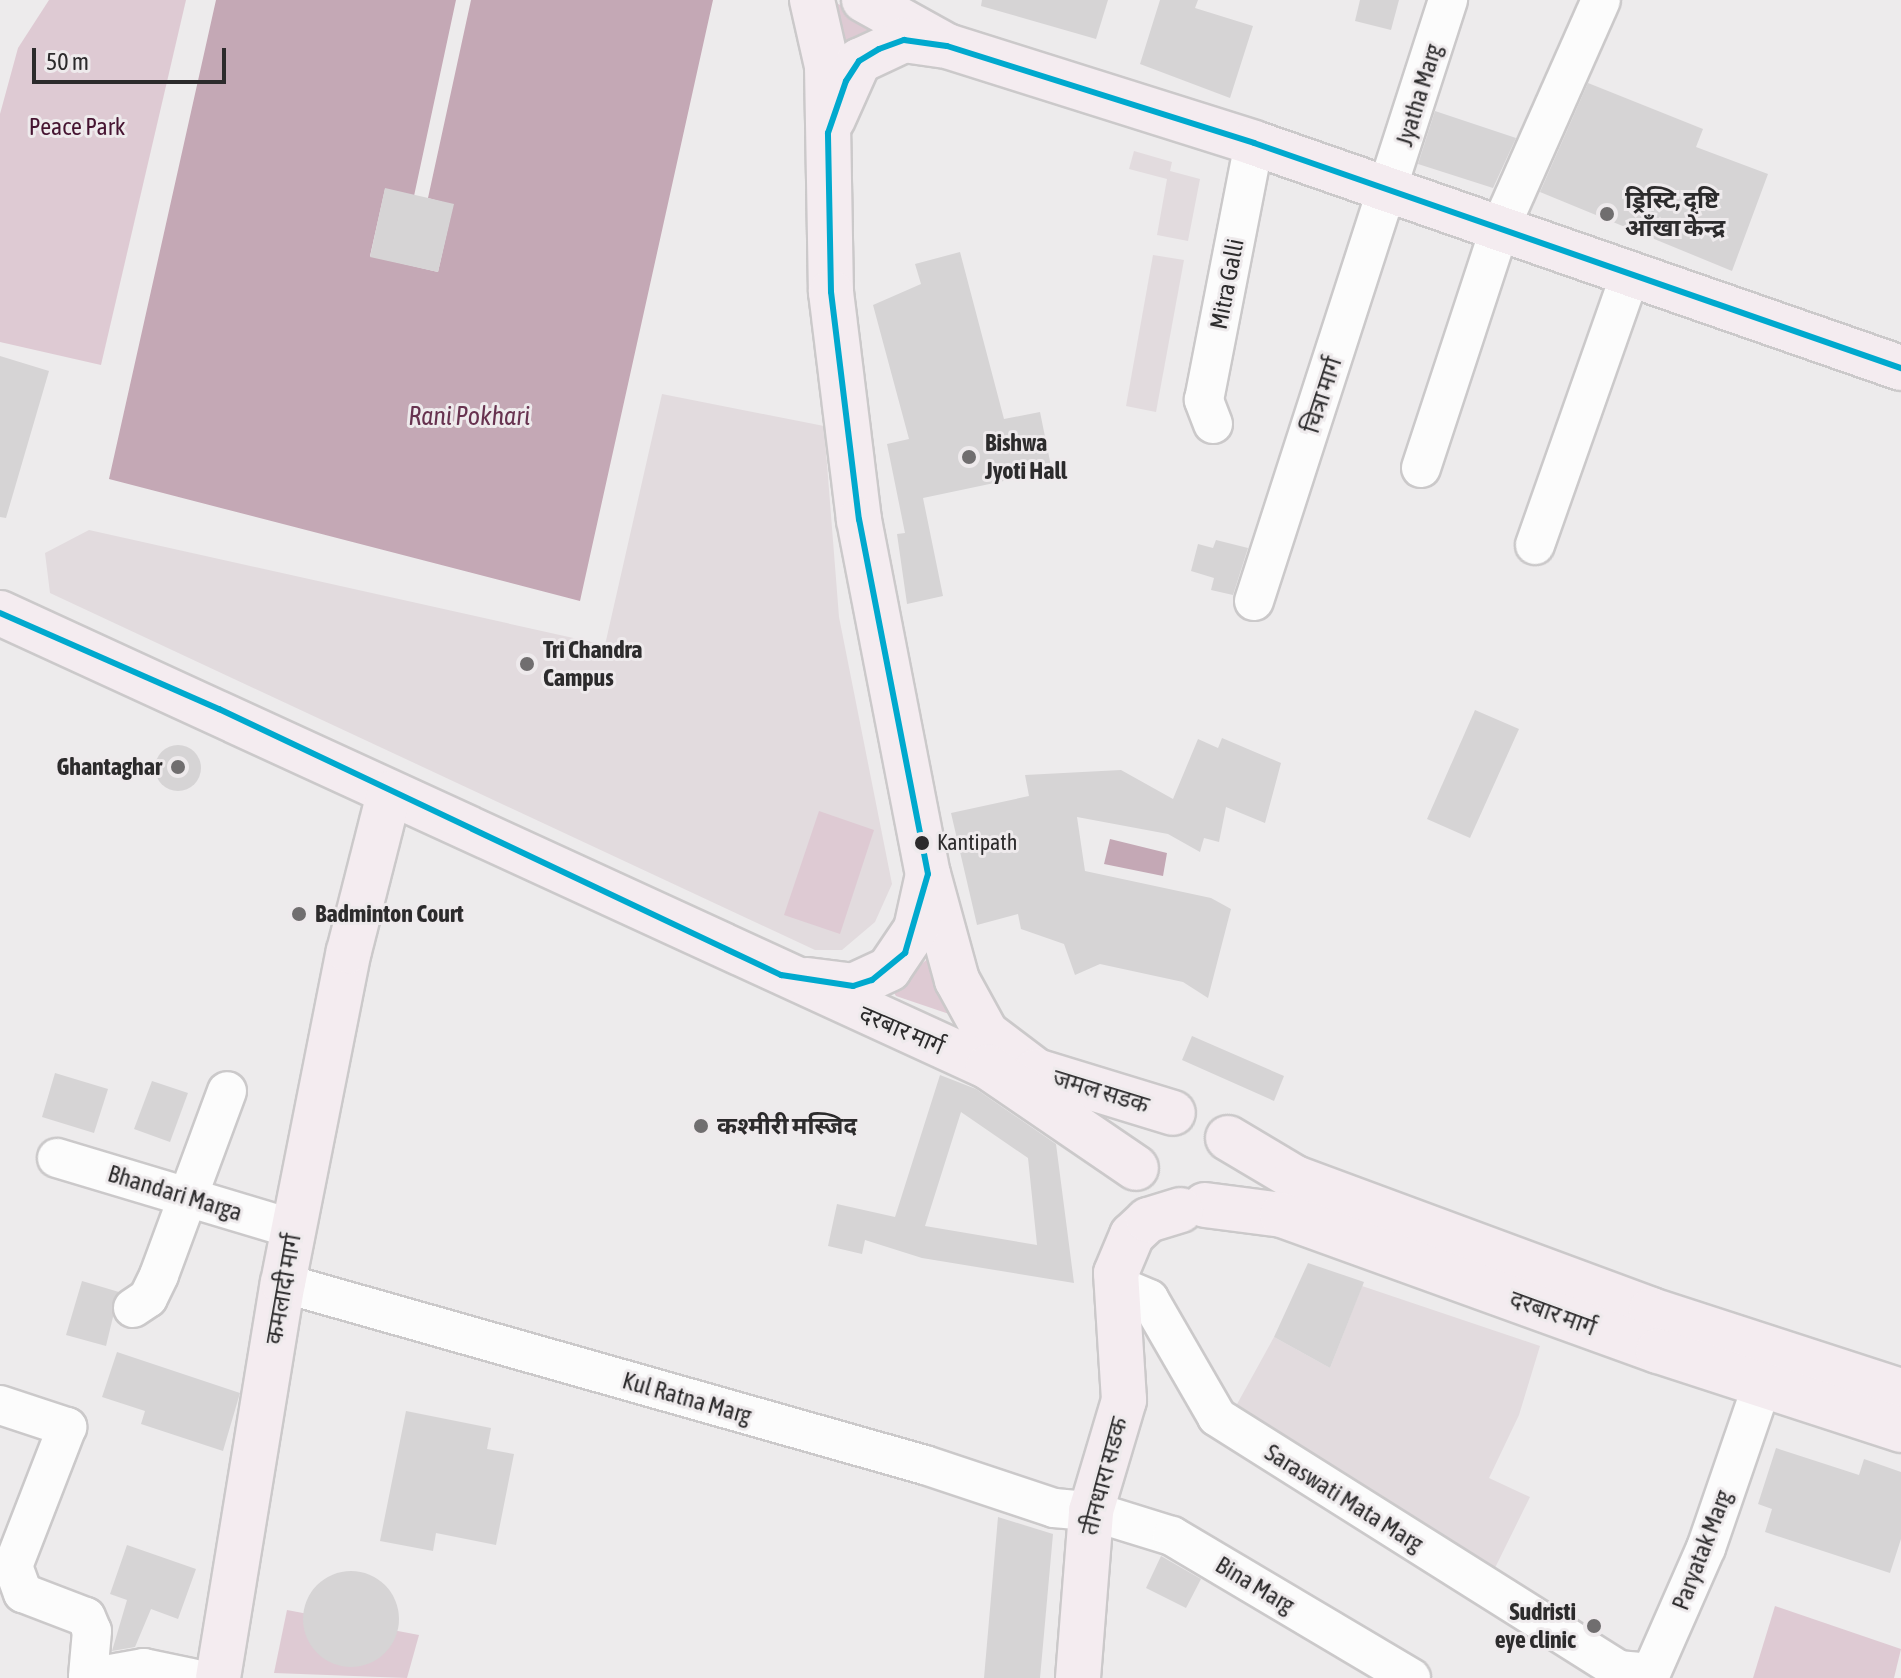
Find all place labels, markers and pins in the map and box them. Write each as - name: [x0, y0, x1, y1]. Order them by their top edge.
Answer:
- place label: ड्रिस्टि, दृष्टि आँखा केन्द्र: [1625, 186, 1725, 242]
- marker: ड्रिस्टि, दृष्टि आँखा केन्द्र: [1596, 203, 1618, 225]
- place label: Bishwa Jyoti Hall: [985, 429, 1067, 485]
- marker: Bishwa Jyoti Hall: [960, 448, 978, 466]
- place label: Tri Chandra Campus: [543, 636, 642, 692]
- marker: Tri Chandra Campus: [518, 655, 536, 673]
- place label: Ghantaghar: [57, 753, 162, 781]
- marker: Ghantaghar: [169, 758, 187, 776]
- place label: Kantipath: [937, 830, 1017, 856]
- marker: Kantipath: [914, 835, 930, 851]
- place label: Badminton Court: [315, 900, 464, 928]
- marker: Badminton Court: [290, 905, 308, 923]
- place label: कश्मीरी मस्जिद: [717, 1112, 857, 1140]
- marker: कश्मीरी मस्जिद: [692, 1117, 710, 1135]
- place label: Sudristi eye clinic: [1495, 1598, 1576, 1654]
- marker: Sudristi eye clinic: [1583, 1615, 1605, 1637]

